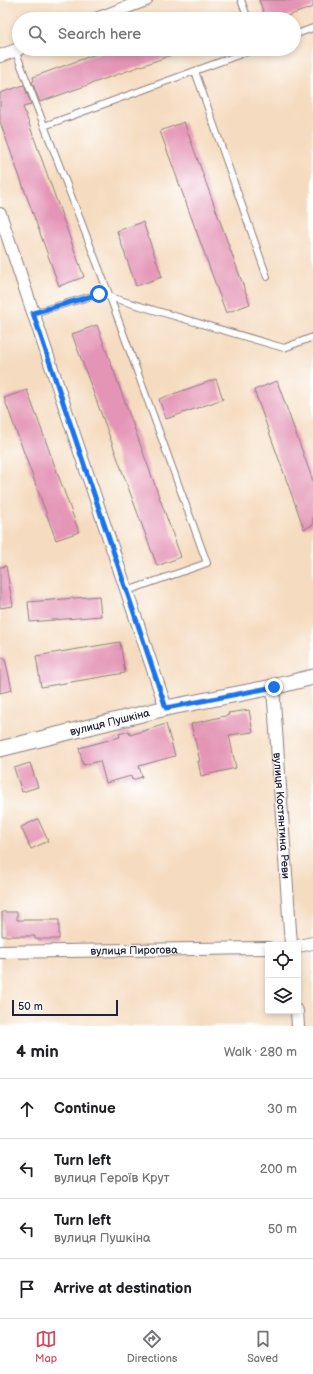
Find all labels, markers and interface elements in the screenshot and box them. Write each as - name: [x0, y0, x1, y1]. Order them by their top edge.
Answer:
- search box: [12, 12, 301, 56]
- icon: search: [26, 23, 48, 45]
- text: Search here: [58, 25, 141, 44]
- route start: [90, 285, 108, 303]
- route end: [265, 678, 283, 696]
- street label: вулиця Пушкіна: [68, 706, 152, 739]
- street label: вулиця Костянтина Реви: [271, 752, 292, 879]
- map controls: [265, 942, 301, 1014]
- button: locate: [265, 942, 301, 978]
- street label: вулиця Пирогова: [90, 943, 178, 958]
- button: layers: [265, 978, 301, 1014]
- scale bar: [12, 998, 118, 1017]
- text: 50 m: [18, 1000, 43, 1013]
- text: 4 min: [16, 1042, 59, 1062]
- text: Walk · 280 m: [224, 1044, 297, 1060]
- icon: ahead: [16, 1098, 38, 1120]
- text: Continue: [54, 1099, 116, 1118]
- text: 30 m: [267, 1101, 297, 1117]
- text: Turn left: [54, 1151, 111, 1170]
- icon: left: [16, 1158, 38, 1180]
- text: 200 m: [260, 1161, 297, 1177]
- text: вулиця Героїв Крут: [54, 1170, 170, 1186]
- text: Turn left: [54, 1211, 111, 1230]
- icon: left: [16, 1218, 38, 1240]
- text: 50 m: [268, 1221, 297, 1237]
- text: вулиця Пушкіна: [54, 1230, 151, 1246]
- icon: arrive: [16, 1278, 38, 1300]
- text: Arrive at destination: [54, 1279, 192, 1298]
- tab: Map: [35, 1328, 57, 1365]
- tab: Directions: [127, 1328, 177, 1365]
- tab: Saved: [247, 1328, 278, 1365]

